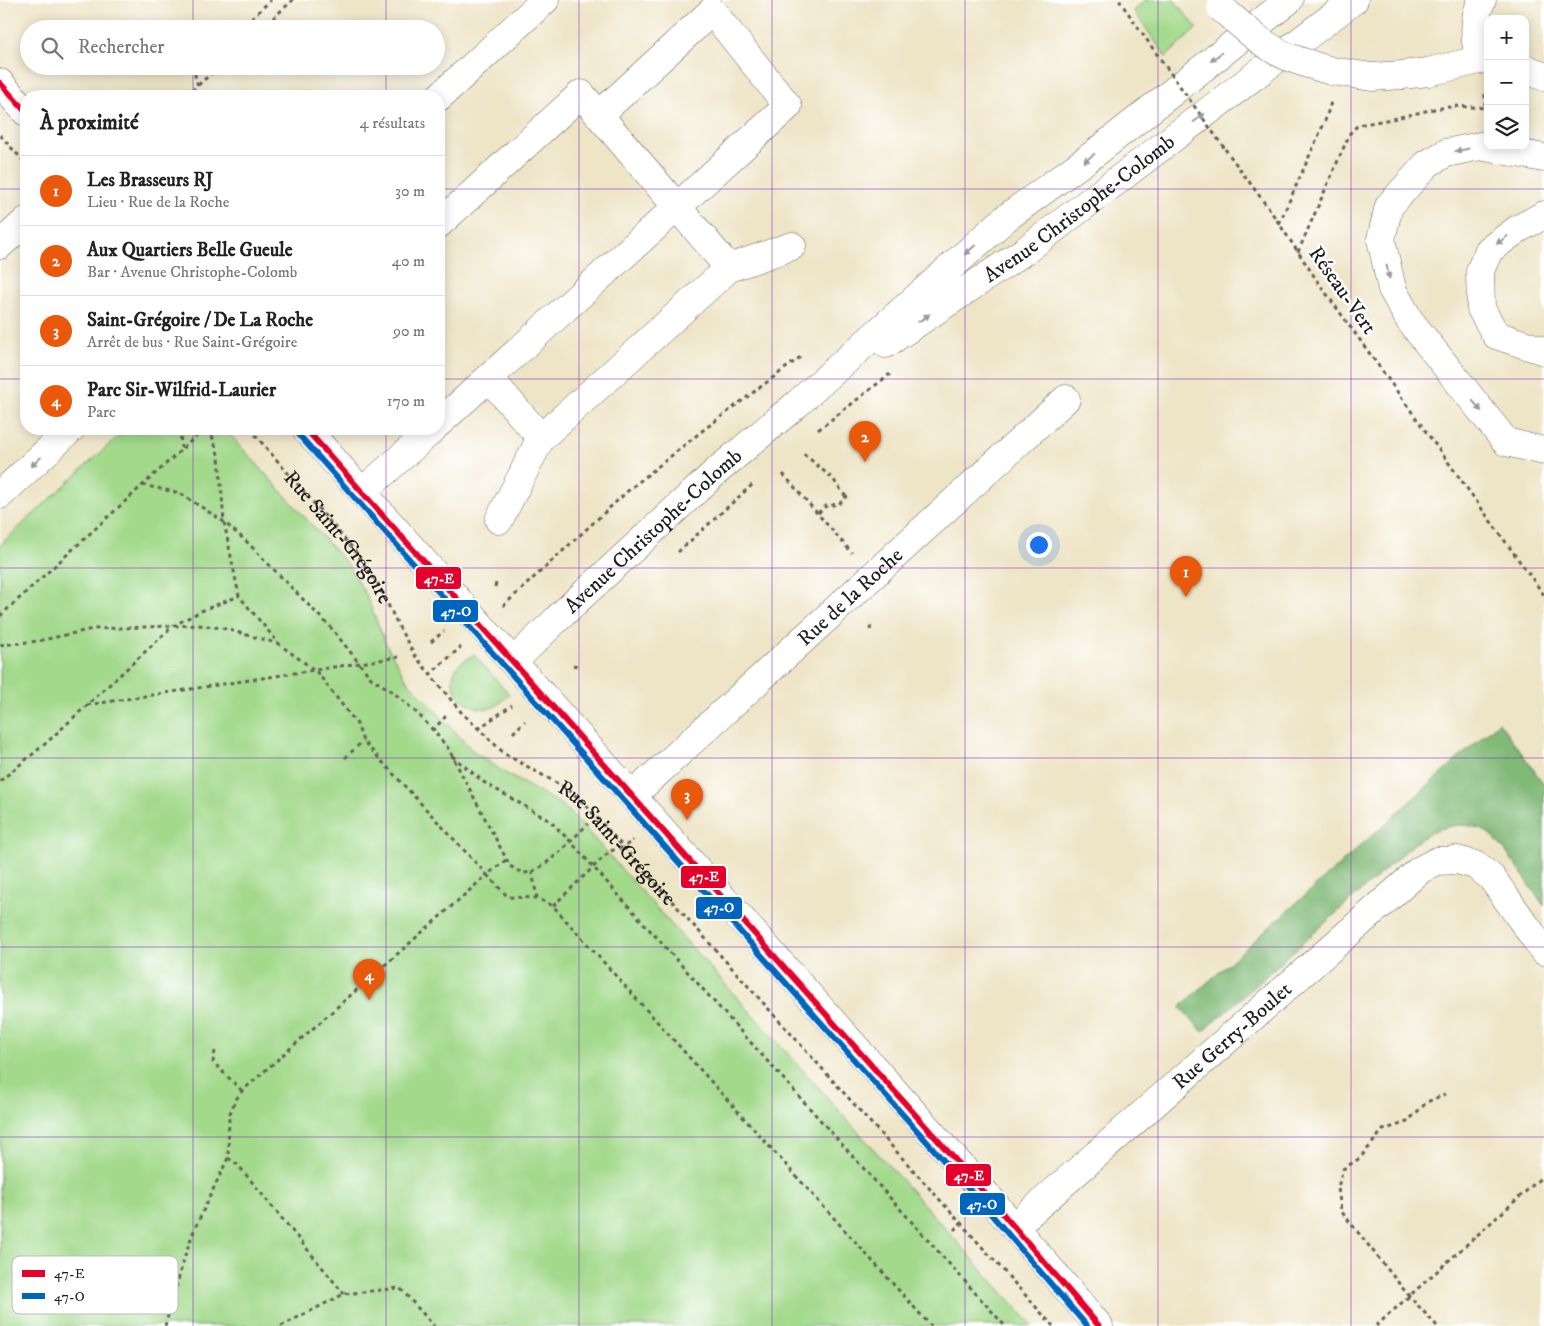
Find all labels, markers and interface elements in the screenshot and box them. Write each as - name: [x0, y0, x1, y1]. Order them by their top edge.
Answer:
- map controls: [1484, 15, 1529, 150]
- button: +: [1484, 15, 1529, 60]
- search box: [20, 20, 445, 75]
- icon: search: [38, 34, 66, 62]
- text: Rechercher: [78, 36, 164, 59]
- one-way arrow: [1210, 51, 1223, 62]
- button: −: [1484, 60, 1529, 105]
- button: layers: [1484, 105, 1529, 150]
- text: À proximité: [40, 110, 139, 136]
- text: 4 résultats: [360, 113, 425, 133]
- one-way arrow: [1192, 113, 1205, 124]
- street label: Avenue Christophe-Colomb: [979, 129, 1180, 289]
- one-way arrow: [1454, 146, 1469, 154]
- one-way arrow: [1083, 152, 1096, 163]
- text: Les Brasseurs RJ: [87, 169, 213, 192]
- text: 1: [53, 181, 59, 201]
- text: 30 m: [395, 181, 425, 201]
- text: Lieu · Rue de la Roche: [87, 192, 229, 212]
- one-way arrow: [1495, 235, 1509, 245]
- text: Aux Quartiers Belle Gueule: [87, 239, 293, 262]
- street label: Réseau-Vert: [1302, 242, 1382, 340]
- one-way arrow: [964, 244, 976, 256]
- text: 2: [52, 251, 60, 271]
- text: 40 m: [392, 251, 425, 271]
- text: Bar · Avenue Christophe-Colomb: [87, 262, 297, 282]
- one-way arrow: [1384, 264, 1392, 280]
- text: Saint-Grégoire / De La Roche: [87, 309, 313, 332]
- one-way arrow: [918, 313, 931, 323]
- text: 3: [53, 321, 59, 341]
- text: 90 m: [393, 321, 425, 341]
- text: Arrêt de bus · Rue Saint-Grégoire: [87, 332, 297, 352]
- text: Parc Sir-Wilfrid-Laurier: [87, 379, 276, 402]
- text: 4: [51, 391, 61, 411]
- text: 170 m: [387, 391, 425, 411]
- one-way arrow: [1472, 399, 1483, 412]
- text: Parc: [87, 402, 116, 422]
- pin: 2: [849, 421, 881, 462]
- street label: Avenue Christophe-Colomb: [559, 443, 748, 619]
- one-way arrow: [30, 456, 42, 468]
- street label: Rue Saint-Grégoire: [278, 466, 398, 608]
- your location: [1026, 532, 1052, 558]
- street label: Rue de la Roche: [793, 542, 909, 652]
- pin: 1: [1170, 556, 1202, 597]
- line badge: 47-E: [415, 566, 462, 590]
- text: 47-E: [423, 570, 454, 588]
- line badge: 47-O: [432, 599, 479, 623]
- text: 47-O: [440, 603, 471, 621]
- street label: Rue Saint-Grégoire: [553, 775, 682, 911]
- pin: 3: [671, 779, 703, 820]
- line badge: 47-E: [680, 865, 727, 889]
- text: 47-E: [688, 868, 719, 886]
- line badge: 47-O: [695, 896, 743, 920]
- text: 47-O: [703, 899, 734, 917]
- pin: 4: [353, 959, 385, 1000]
- street label: Rue Gerry-Boulet: [1167, 977, 1298, 1096]
- line badge: 47-E: [945, 1163, 992, 1187]
- text: 47-E: [953, 1167, 984, 1185]
- line badge: 47-O: [959, 1192, 1006, 1216]
- text: 47-O: [966, 1196, 997, 1214]
- legend: [12, 1256, 178, 1314]
- text: 47-E: [54, 1265, 85, 1283]
- text: 47-O: [54, 1288, 85, 1306]

